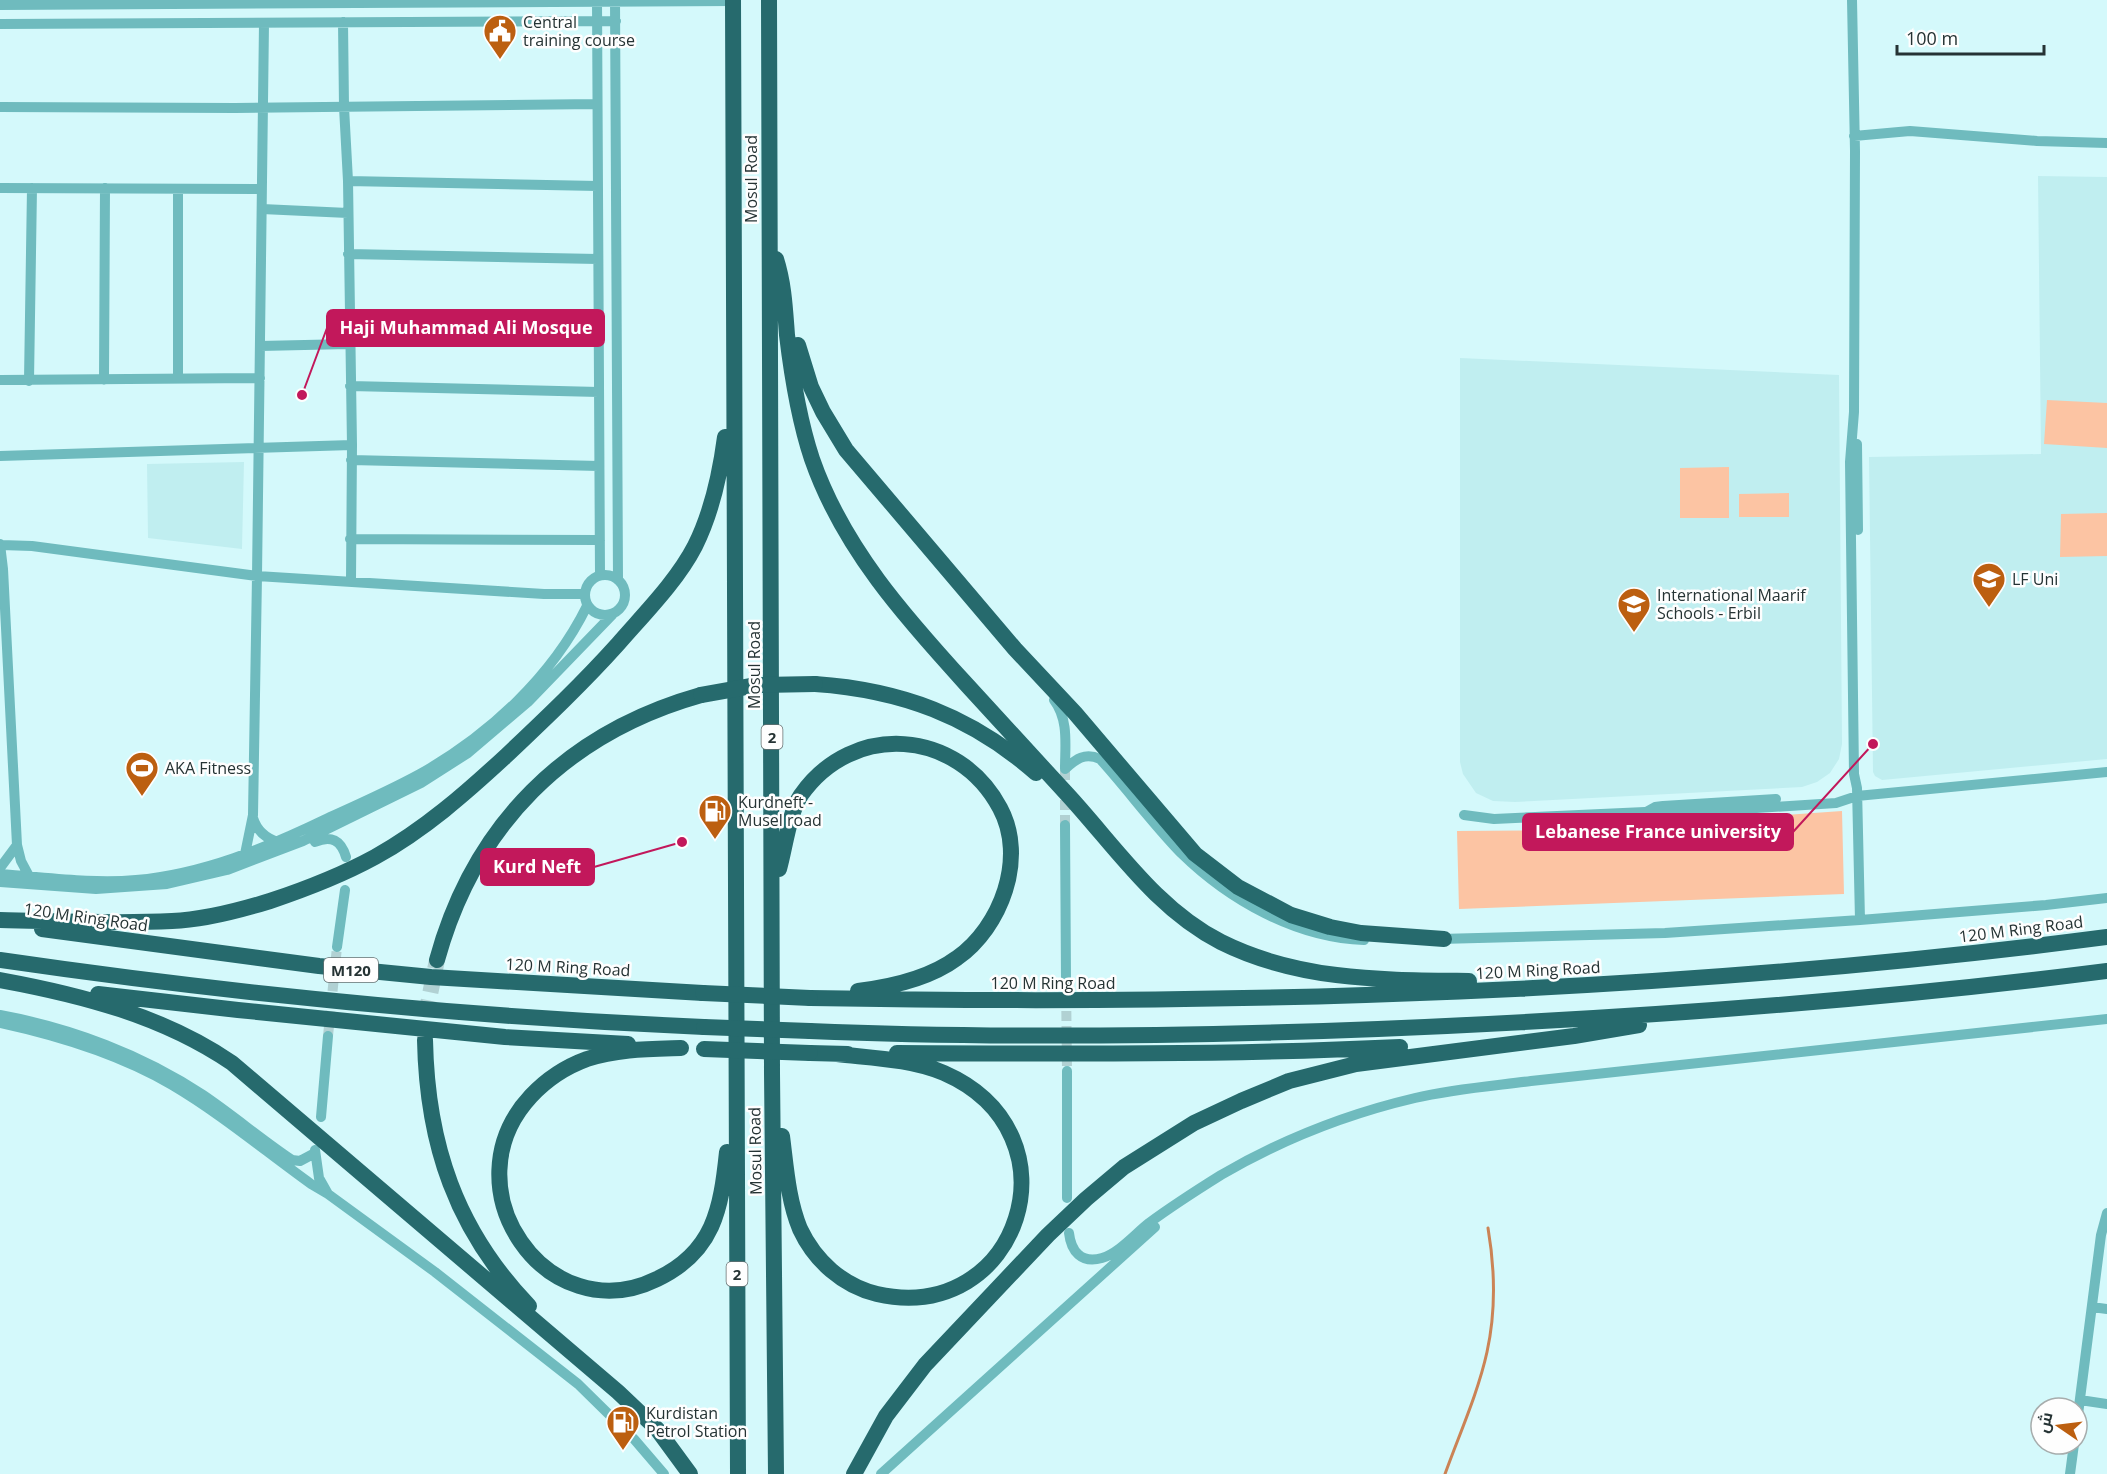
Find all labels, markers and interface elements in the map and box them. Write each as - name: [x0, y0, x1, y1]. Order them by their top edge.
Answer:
- place label: Central training course: [523, 11, 635, 51]
- public building icon: Central training course: [482, 13, 518, 60]
- scale bar: [1897, 18, 2044, 56]
- text: 100 m: [1906, 26, 1958, 50]
- street label: Mosul Road: [740, 135, 762, 223]
- callout: Haji Muhammad Ali Mosque: [327, 310, 604, 346]
- text: Haji Muhammad Ali Mosque: [339, 315, 593, 339]
- school or university icon: LF Uni: [1971, 561, 2007, 608]
- place label: LF Uni: [2012, 568, 2058, 590]
- place label: International Maarif Schools - Erbil: [1657, 584, 1807, 624]
- school or university icon: International Maarif Schools - Erbil: [1616, 586, 1652, 633]
- street label: Mosul Road: [743, 621, 765, 709]
- road number: 2: [762, 725, 782, 749]
- sports icon: AKA Fitness: [124, 750, 160, 797]
- place label: AKA Fitness: [165, 757, 251, 779]
- place label: Kurdneft - Musel road: [738, 791, 822, 831]
- fuel station icon: Kurdneft - Musel road: [697, 793, 733, 840]
- callout: Lebanese France university: [1523, 814, 1793, 850]
- text: Lebanese France university: [1535, 819, 1782, 843]
- callout: Kurd Neft: [481, 849, 594, 885]
- text: Kurd Neft: [493, 854, 581, 878]
- street label: 120 M Ring Road: [23, 897, 149, 937]
- street label: 120 M Ring Road: [1958, 910, 2084, 948]
- street label: 120 M Ring Road: [505, 953, 631, 981]
- street label: 120 M Ring Road: [1475, 956, 1601, 984]
- road number: M120: [324, 958, 378, 982]
- street label: 120 M Ring Road: [991, 972, 1115, 994]
- street label: Mosul Road: [743, 1107, 767, 1195]
- road number: 2: [726, 1262, 748, 1286]
- north arrow: [2029, 1396, 2089, 1456]
- place label: Kurdistan Petrol Station: [646, 1402, 747, 1442]
- fuel station icon: Kurdistan Petrol Station: [605, 1404, 641, 1451]
- text: ش: [2031, 1410, 2058, 1435]

